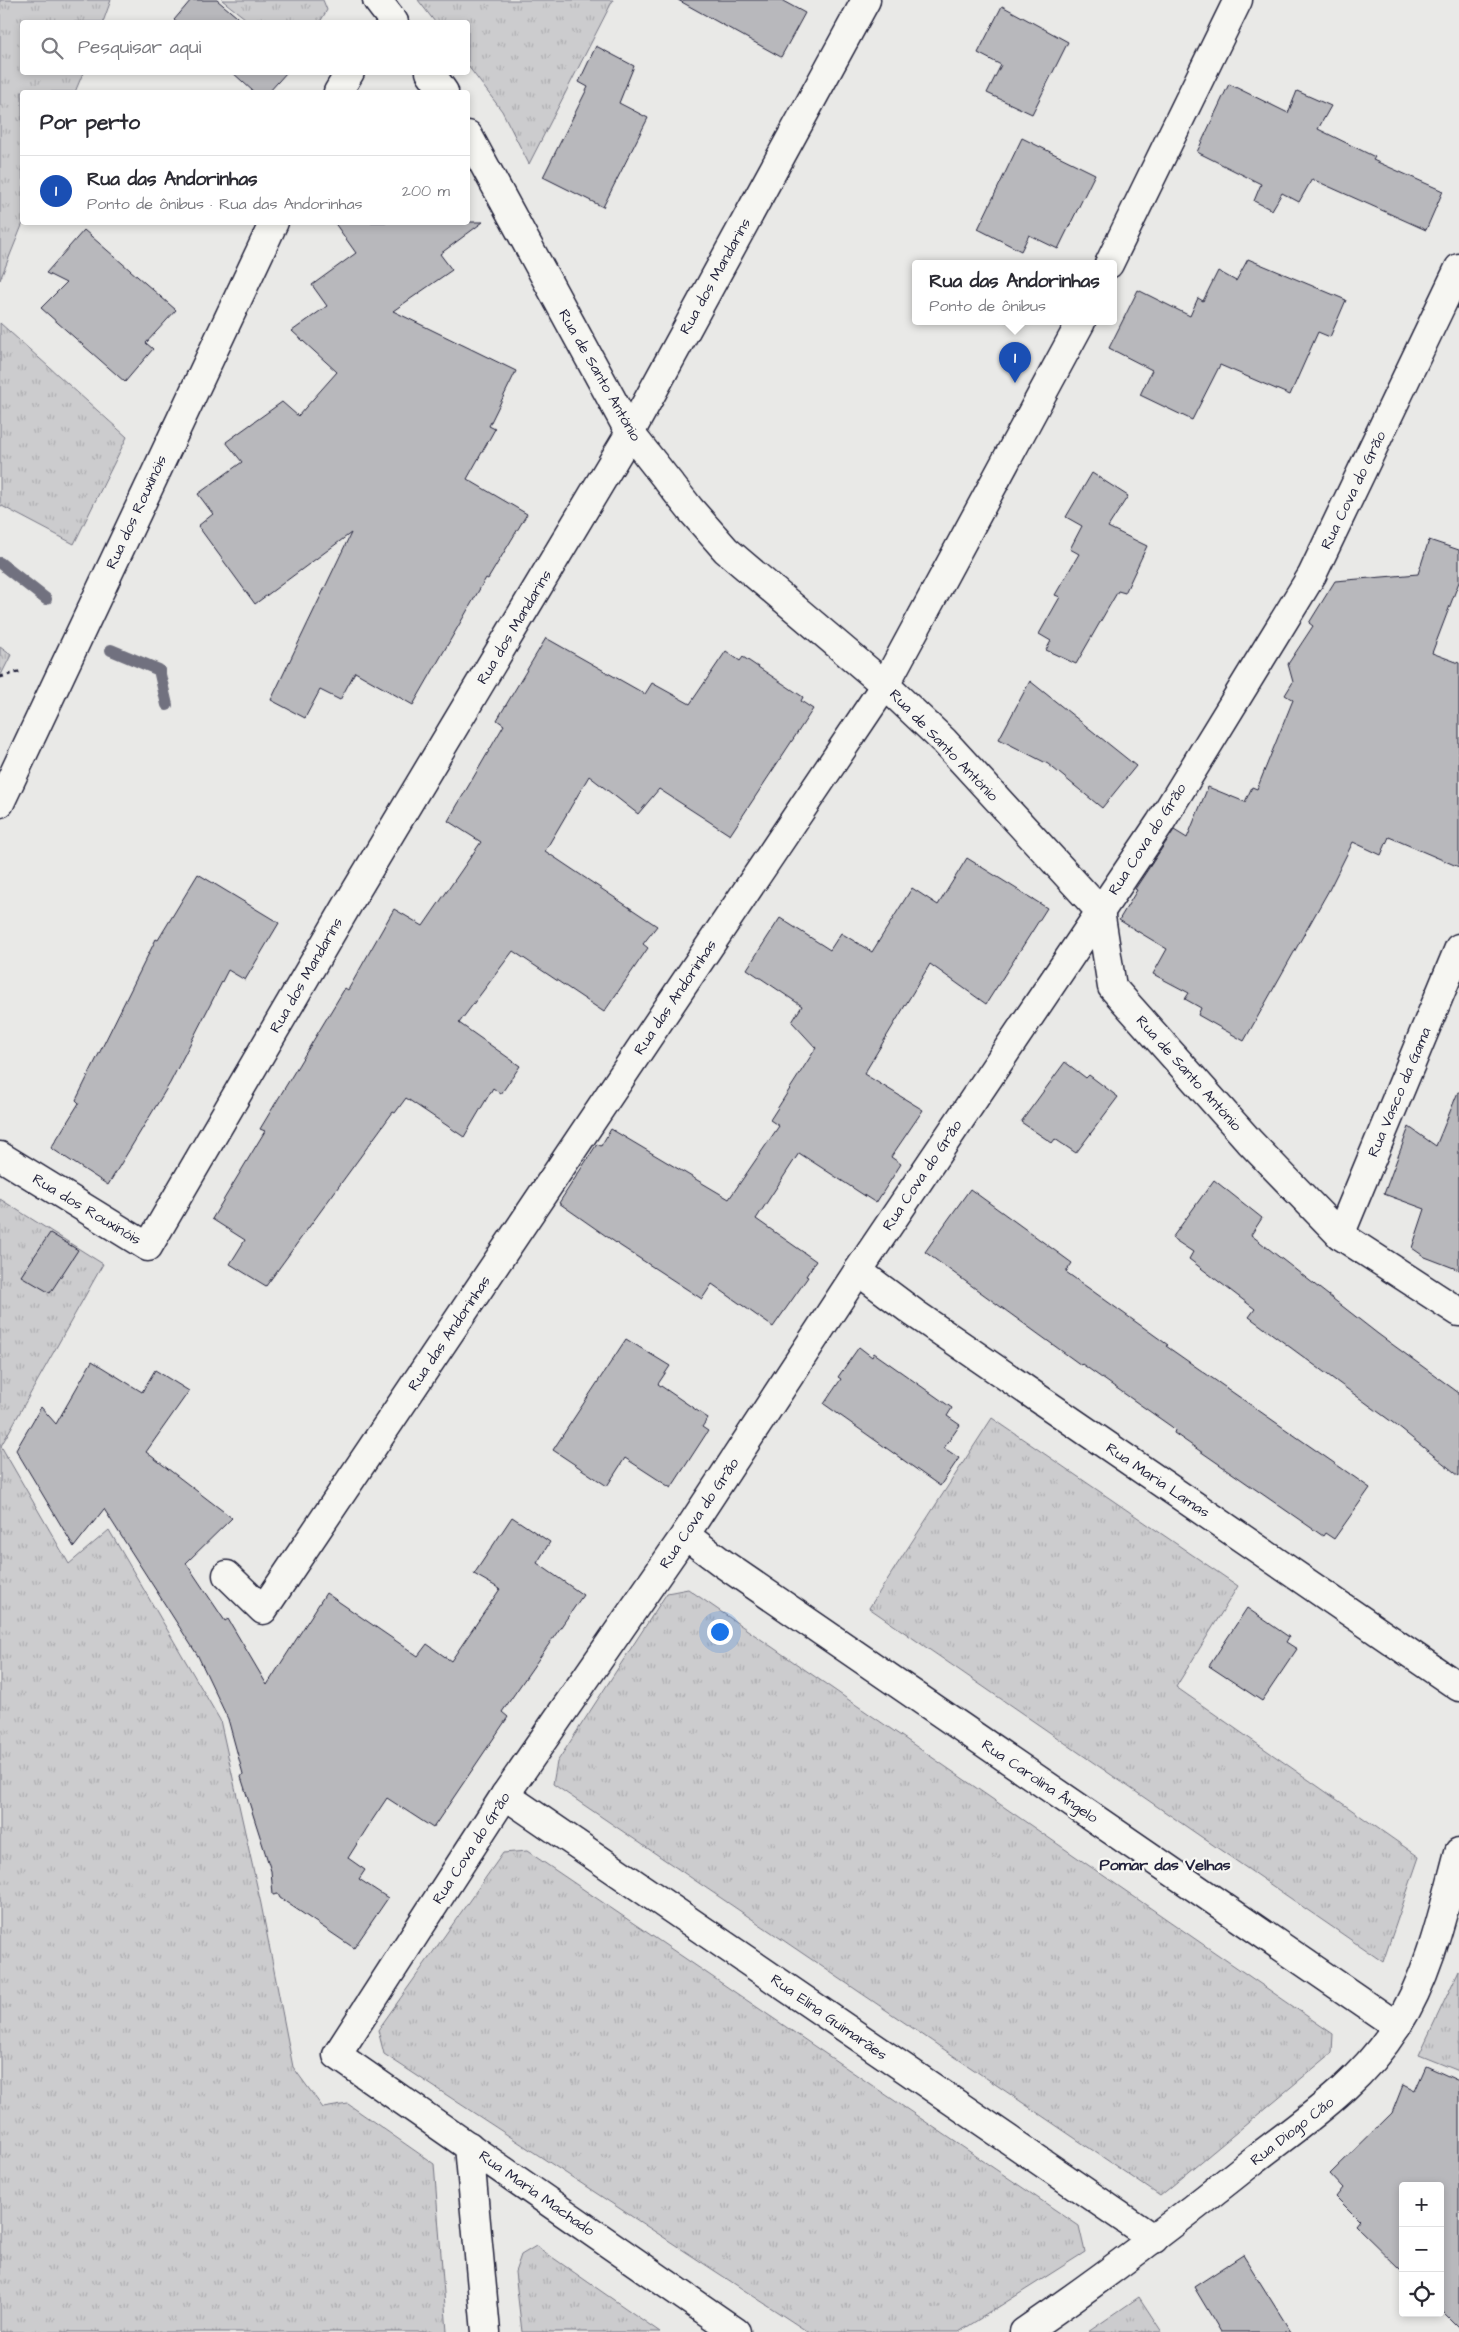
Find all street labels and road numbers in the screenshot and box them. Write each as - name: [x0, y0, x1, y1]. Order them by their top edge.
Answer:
- street label: Rua dos Mandarins: [675, 214, 756, 338]
- street label: Rua de Santo António: [553, 306, 646, 445]
- street label: Rua Cova do Grão: [1316, 427, 1391, 553]
- street label: Rua dos Rouxinóis: [101, 451, 172, 573]
- street label: Rua dos Mandarins: [472, 566, 557, 688]
- street label: Rua de Santo António: [884, 685, 1003, 807]
- street label: Rua Cova do Grão: [1103, 779, 1192, 899]
- street label: Rua dos Mandarins: [265, 913, 348, 1037]
- street label: Rua das Andorinhas: [629, 935, 722, 1059]
- street label: Rua de Santo António: [1131, 1011, 1247, 1136]
- street label: Rua Vasco da Gama: [1363, 1024, 1436, 1160]
- street label: Rua Cova do Grão: [878, 1115, 968, 1235]
- street label: Rua dos Rouxinóis: [28, 1169, 145, 1250]
- street label: Rua das Andorinhas: [403, 1271, 496, 1395]
- street label: Rua Maria Lamas: [1102, 1438, 1214, 1523]
- street label: Rua Cova do Grão: [655, 1453, 745, 1573]
- street label: Rua Carolina Ângelo: [977, 1735, 1103, 1829]
- street label: Rua Cova do Grão: [427, 1788, 516, 1908]
- street label: Rua Elina Guimarães: [766, 1969, 892, 2066]
- street label: Rua Diogo Cão: [1246, 2092, 1340, 2172]
- street label: Rua Maria Machado: [475, 2146, 599, 2242]

